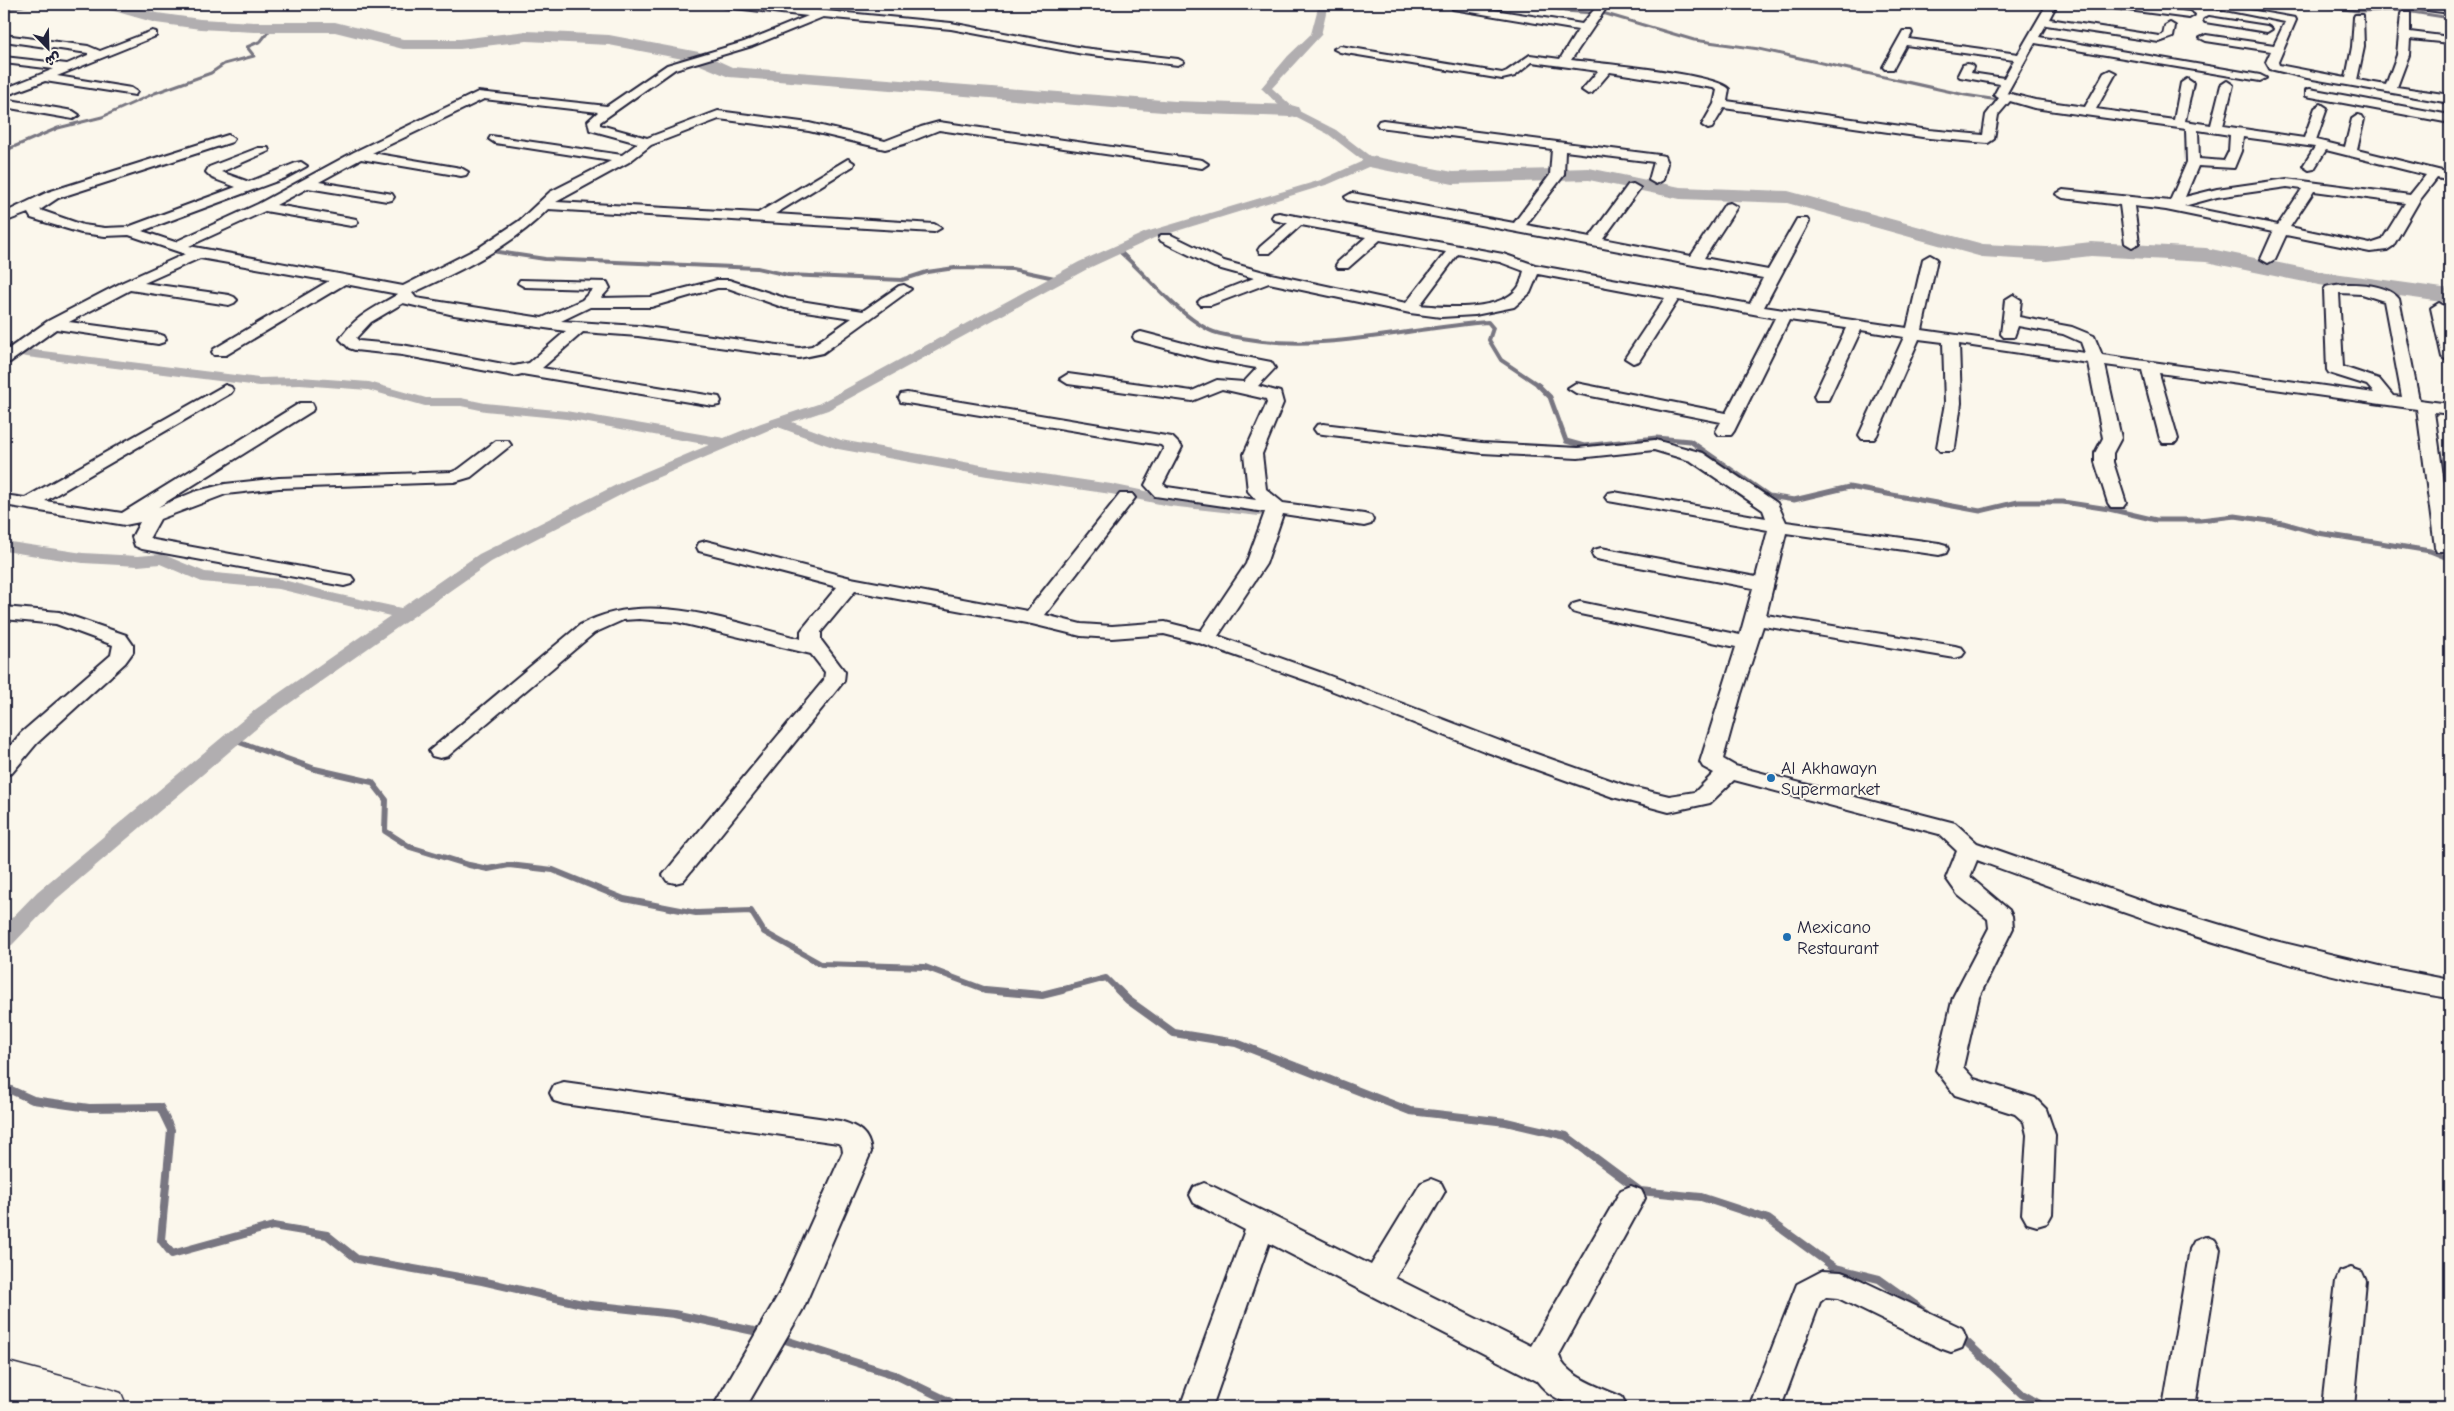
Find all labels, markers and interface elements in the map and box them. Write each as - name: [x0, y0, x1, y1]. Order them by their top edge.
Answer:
- north arrow: [22, 22, 72, 72]
- text: ش: [42, 49, 63, 70]
- place label: Al Akhawayn Supermarket: [1781, 758, 1881, 800]
- marker: Al Akhawayn Supermarket: [1765, 772, 1777, 784]
- place label: Mexicano Restaurant: [1797, 917, 1879, 959]
- marker: Mexicano Restaurant: [1781, 931, 1793, 943]

